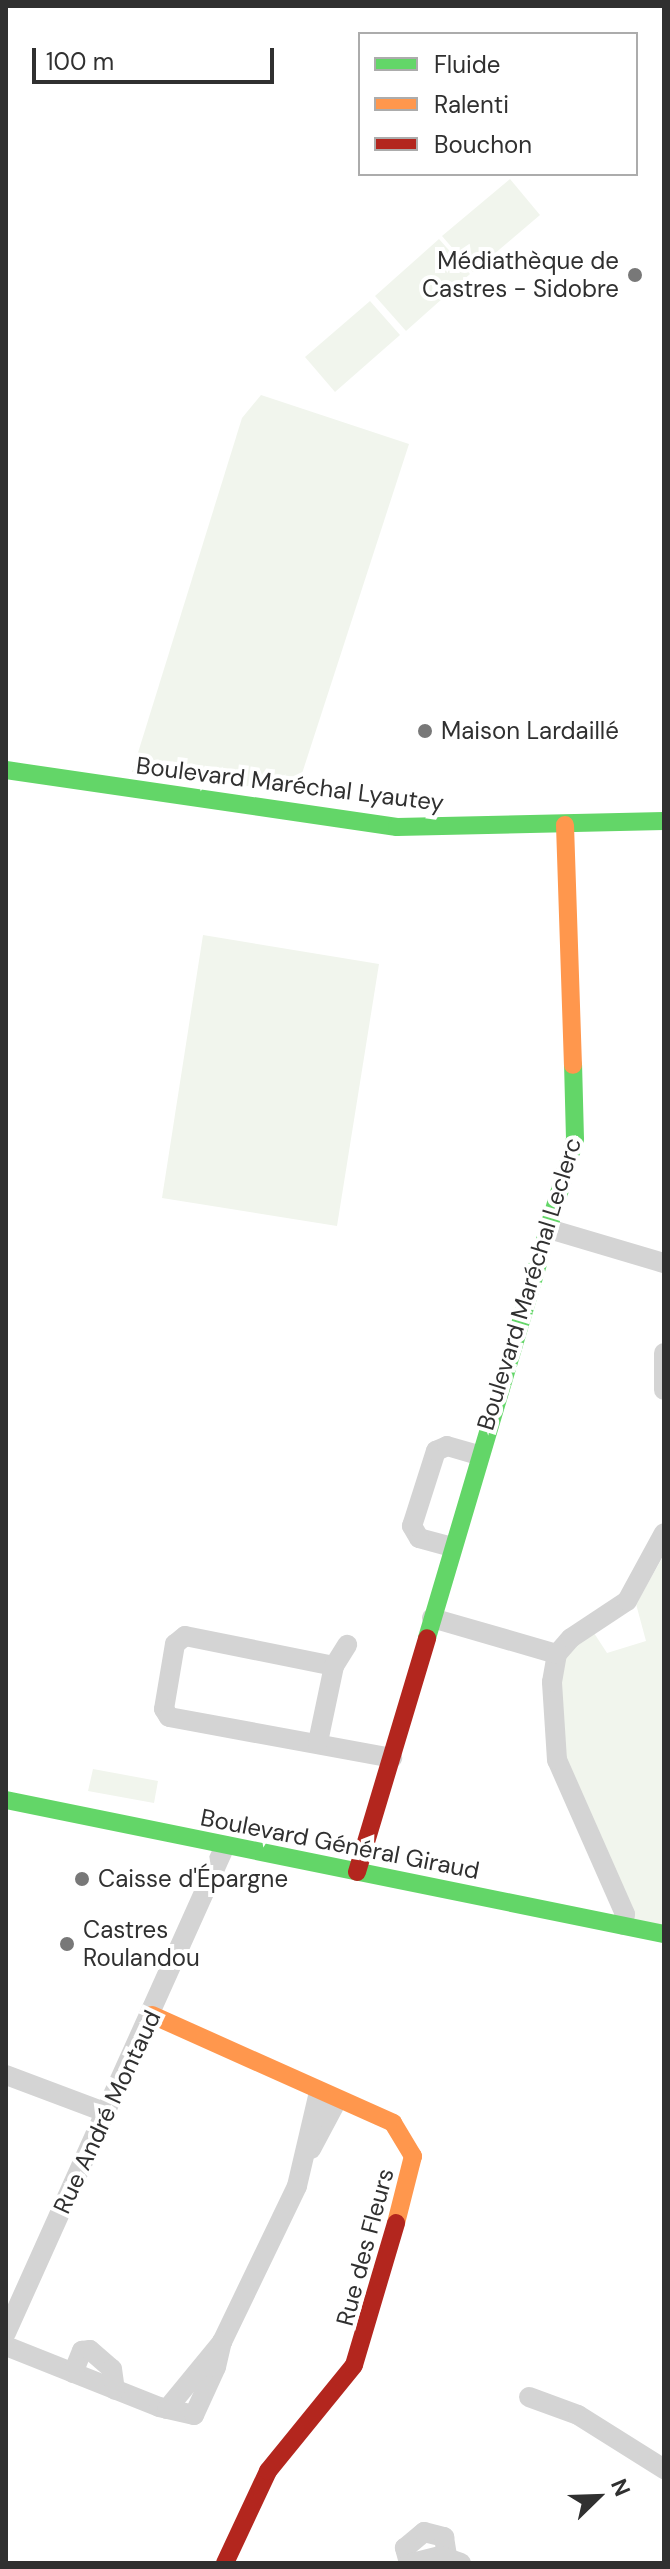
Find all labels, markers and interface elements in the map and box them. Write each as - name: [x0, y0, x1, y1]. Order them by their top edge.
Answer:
- scale bar: [36, 32, 278, 82]
- legend: [358, 32, 638, 176]
- text: 100 m: [46, 46, 114, 77]
- text: Fluide: [434, 49, 500, 80]
- text: Ralenti: [434, 89, 509, 120]
- text: Bouchon: [434, 129, 532, 160]
- place label: Médiathèque de Castres - Sidobre: [422, 247, 619, 303]
- marker: Médiathèque de Castres - Sidobre: [626, 266, 644, 284]
- place label: Maison Lardaillé: [441, 717, 619, 745]
- marker: Maison Lardaillé: [416, 722, 434, 740]
- street label: Boulevard Maréchal Lyautey: [135, 751, 445, 817]
- street label: Boulevard Maréchal Leclerc: [471, 1134, 587, 1434]
- street label: Boulevard Général Giraud: [198, 1803, 482, 1885]
- place label: Caisse d'Épargne: [98, 1865, 288, 1893]
- marker: Caisse d'Épargne: [73, 1870, 91, 1888]
- place label: Castres Roulandou: [83, 1916, 200, 1972]
- marker: Castres Roulandou: [58, 1935, 76, 1953]
- street label: Rue André Montaud: [47, 2006, 167, 2218]
- street label: Rue des Fleurs: [330, 2165, 400, 2329]
- north arrow: [558, 2457, 638, 2537]
- text: N: [604, 2474, 637, 2500]

